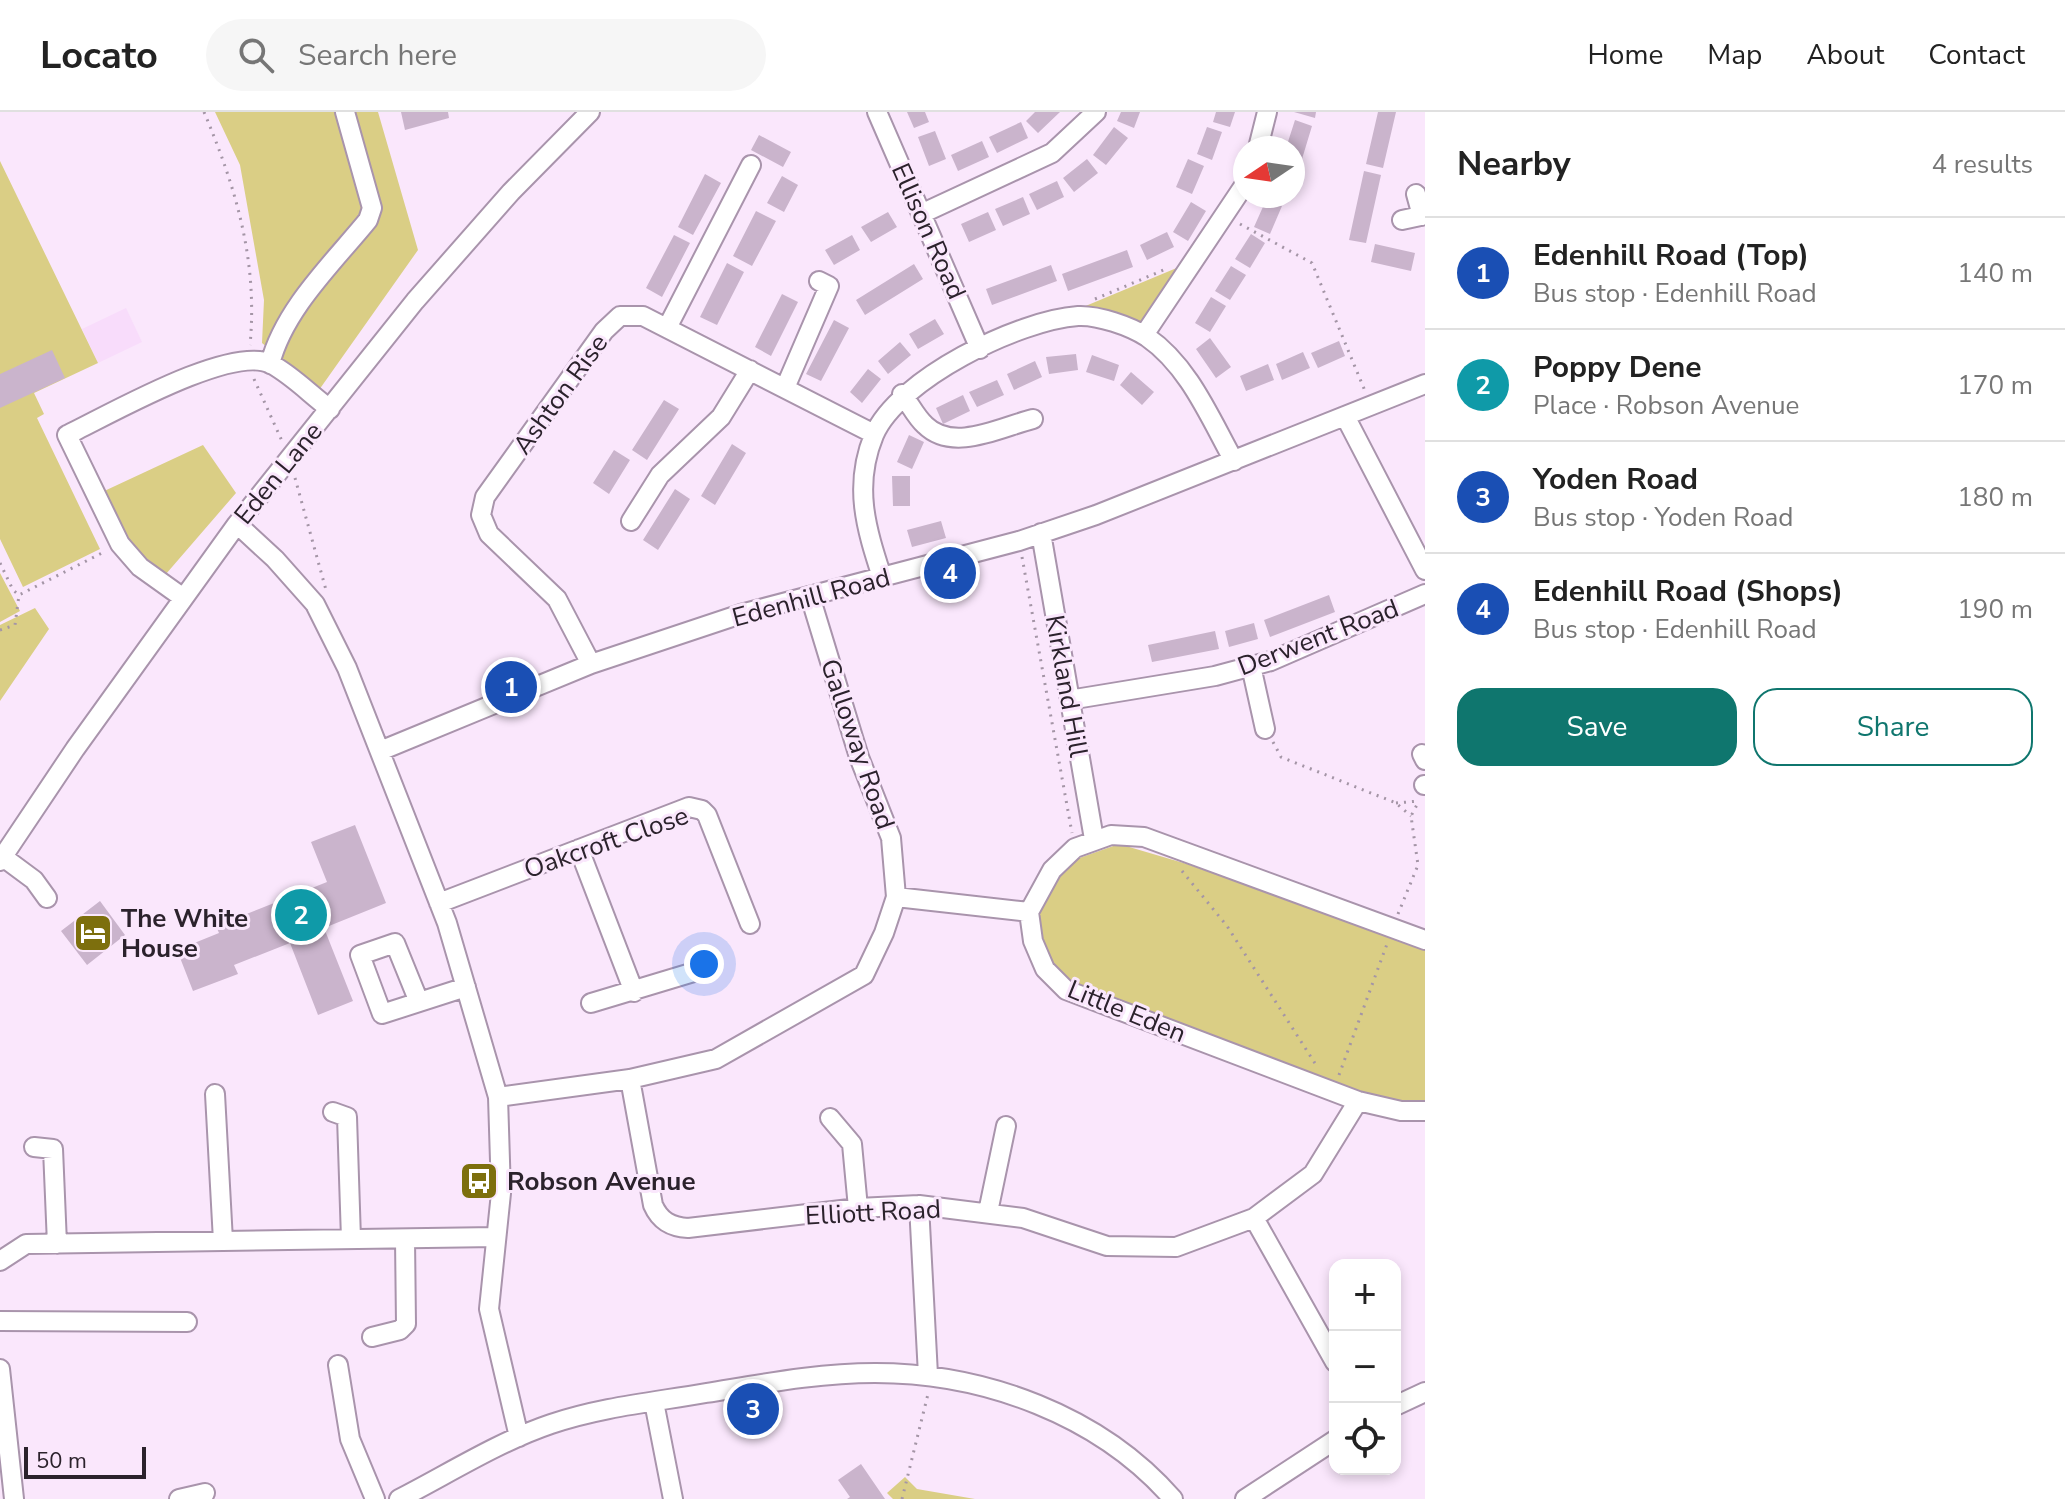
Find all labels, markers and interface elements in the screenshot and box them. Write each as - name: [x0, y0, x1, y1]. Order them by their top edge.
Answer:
- search box: [206, 19, 766, 91]
- text: Locato: [40, 30, 158, 81]
- icon: search: [234, 33, 278, 77]
- text: Search here: [298, 35, 457, 76]
- text: Home: [1588, 36, 1663, 74]
- text: Map: [1707, 36, 1762, 74]
- text: About: [1806, 36, 1884, 74]
- text: Contact: [1928, 36, 2025, 74]
- north arrow: [1233, 136, 1305, 208]
- text: Nearby: [1457, 141, 1571, 187]
- text: 4 results: [1932, 147, 2033, 182]
- street label: Ellison Road: [883, 158, 974, 305]
- text: Edenhill Road (Top): [1533, 235, 1809, 276]
- text: 1: [1475, 256, 1491, 291]
- text: 140 m: [1957, 256, 2033, 291]
- text: Bus stop · Edenhill Road: [1533, 276, 1817, 311]
- street label: Ashton Rise: [505, 327, 616, 461]
- text: Poppy Dene: [1533, 347, 1702, 388]
- text: 2: [1475, 368, 1491, 403]
- text: 170 m: [1957, 368, 2033, 403]
- text: Place · Robson Avenue: [1533, 388, 1799, 423]
- street label: Eden Lane: [226, 415, 330, 532]
- text: Yoden Road: [1533, 459, 1698, 500]
- text: 3: [1475, 480, 1491, 515]
- text: 180 m: [1957, 480, 2033, 515]
- text: Bus stop · Yoden Road: [1533, 500, 1793, 535]
- pin: 4: [924, 543, 976, 603]
- street label: Edenhill Road: [728, 560, 894, 635]
- text: Edenhill Road (Shops): [1533, 571, 1843, 612]
- street label: Derwent Road: [1233, 591, 1404, 684]
- text: 4: [1475, 592, 1491, 627]
- text: 190 m: [1957, 592, 2033, 627]
- street label: Kirkland Hill: [1037, 612, 1096, 760]
- text: Bus stop · Edenhill Road: [1533, 612, 1817, 647]
- street label: Galloway Road: [812, 654, 903, 834]
- pin: 1: [485, 657, 537, 717]
- button: Save: [1457, 688, 1737, 766]
- button: Share: [1753, 688, 2033, 766]
- street label: Oakcroft Close: [519, 798, 693, 887]
- pin: 2: [275, 885, 327, 945]
- place label: The White House: [121, 901, 248, 966]
- hotel icon: The White House: [72, 912, 114, 954]
- your location: [684, 944, 724, 984]
- street label: Little Eden: [1062, 972, 1191, 1051]
- bus stop icon: Robson Avenue: [458, 1160, 500, 1202]
- place label: Robson Avenue: [507, 1164, 695, 1199]
- street label: Elliott Road: [804, 1191, 942, 1234]
- map controls: [1329, 1259, 1401, 1475]
- button: +: [1329, 1259, 1401, 1331]
- button: −: [1329, 1331, 1401, 1403]
- pin: 3: [727, 1379, 779, 1439]
- button: locate: [1329, 1403, 1401, 1475]
- scale bar: [24, 1443, 146, 1479]
- text: 50 m: [36, 1446, 87, 1476]

